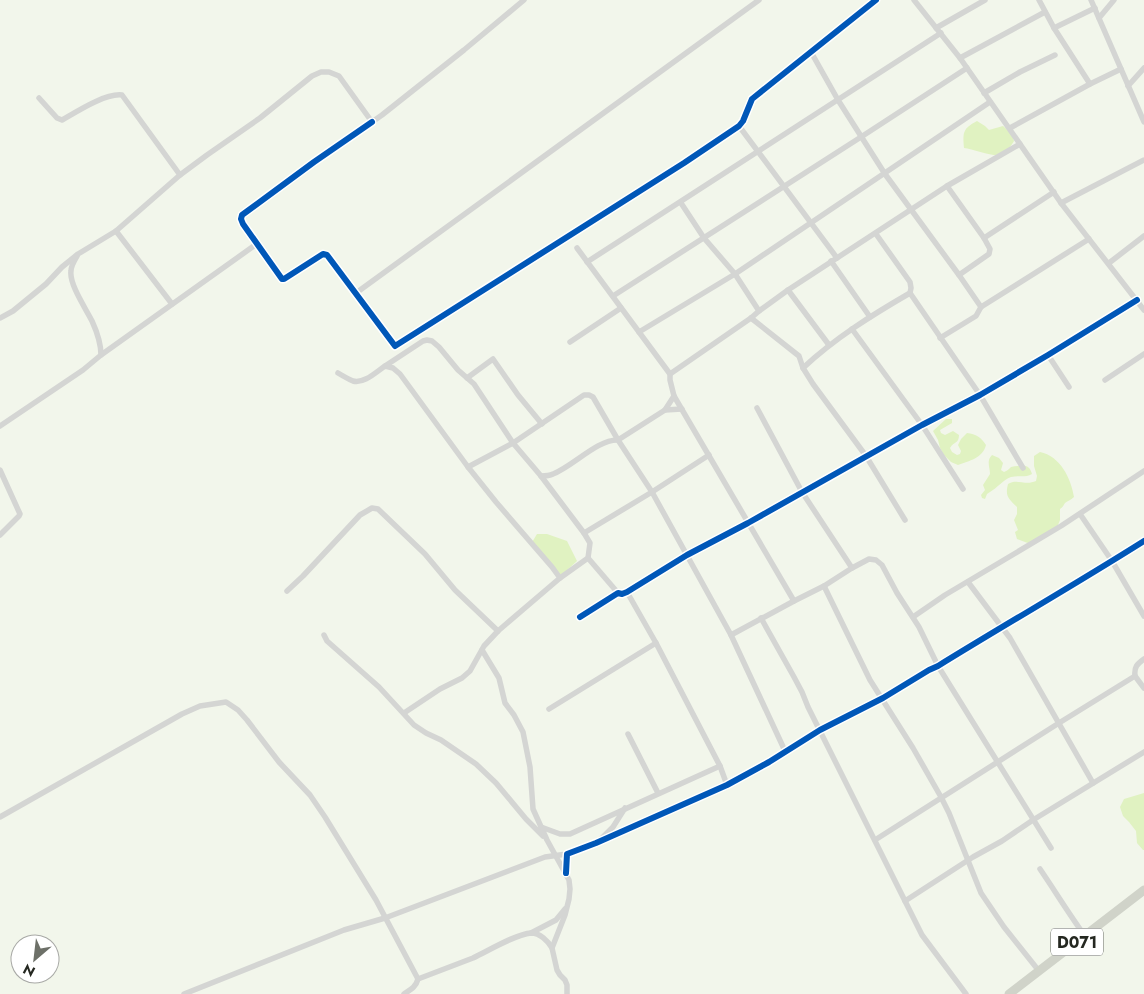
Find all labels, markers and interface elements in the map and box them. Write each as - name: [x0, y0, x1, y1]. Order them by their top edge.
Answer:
- road number: D071: [1051, 929, 1103, 956]
- north arrow: [10, 934, 60, 984]
- text: N: [19, 959, 39, 982]

